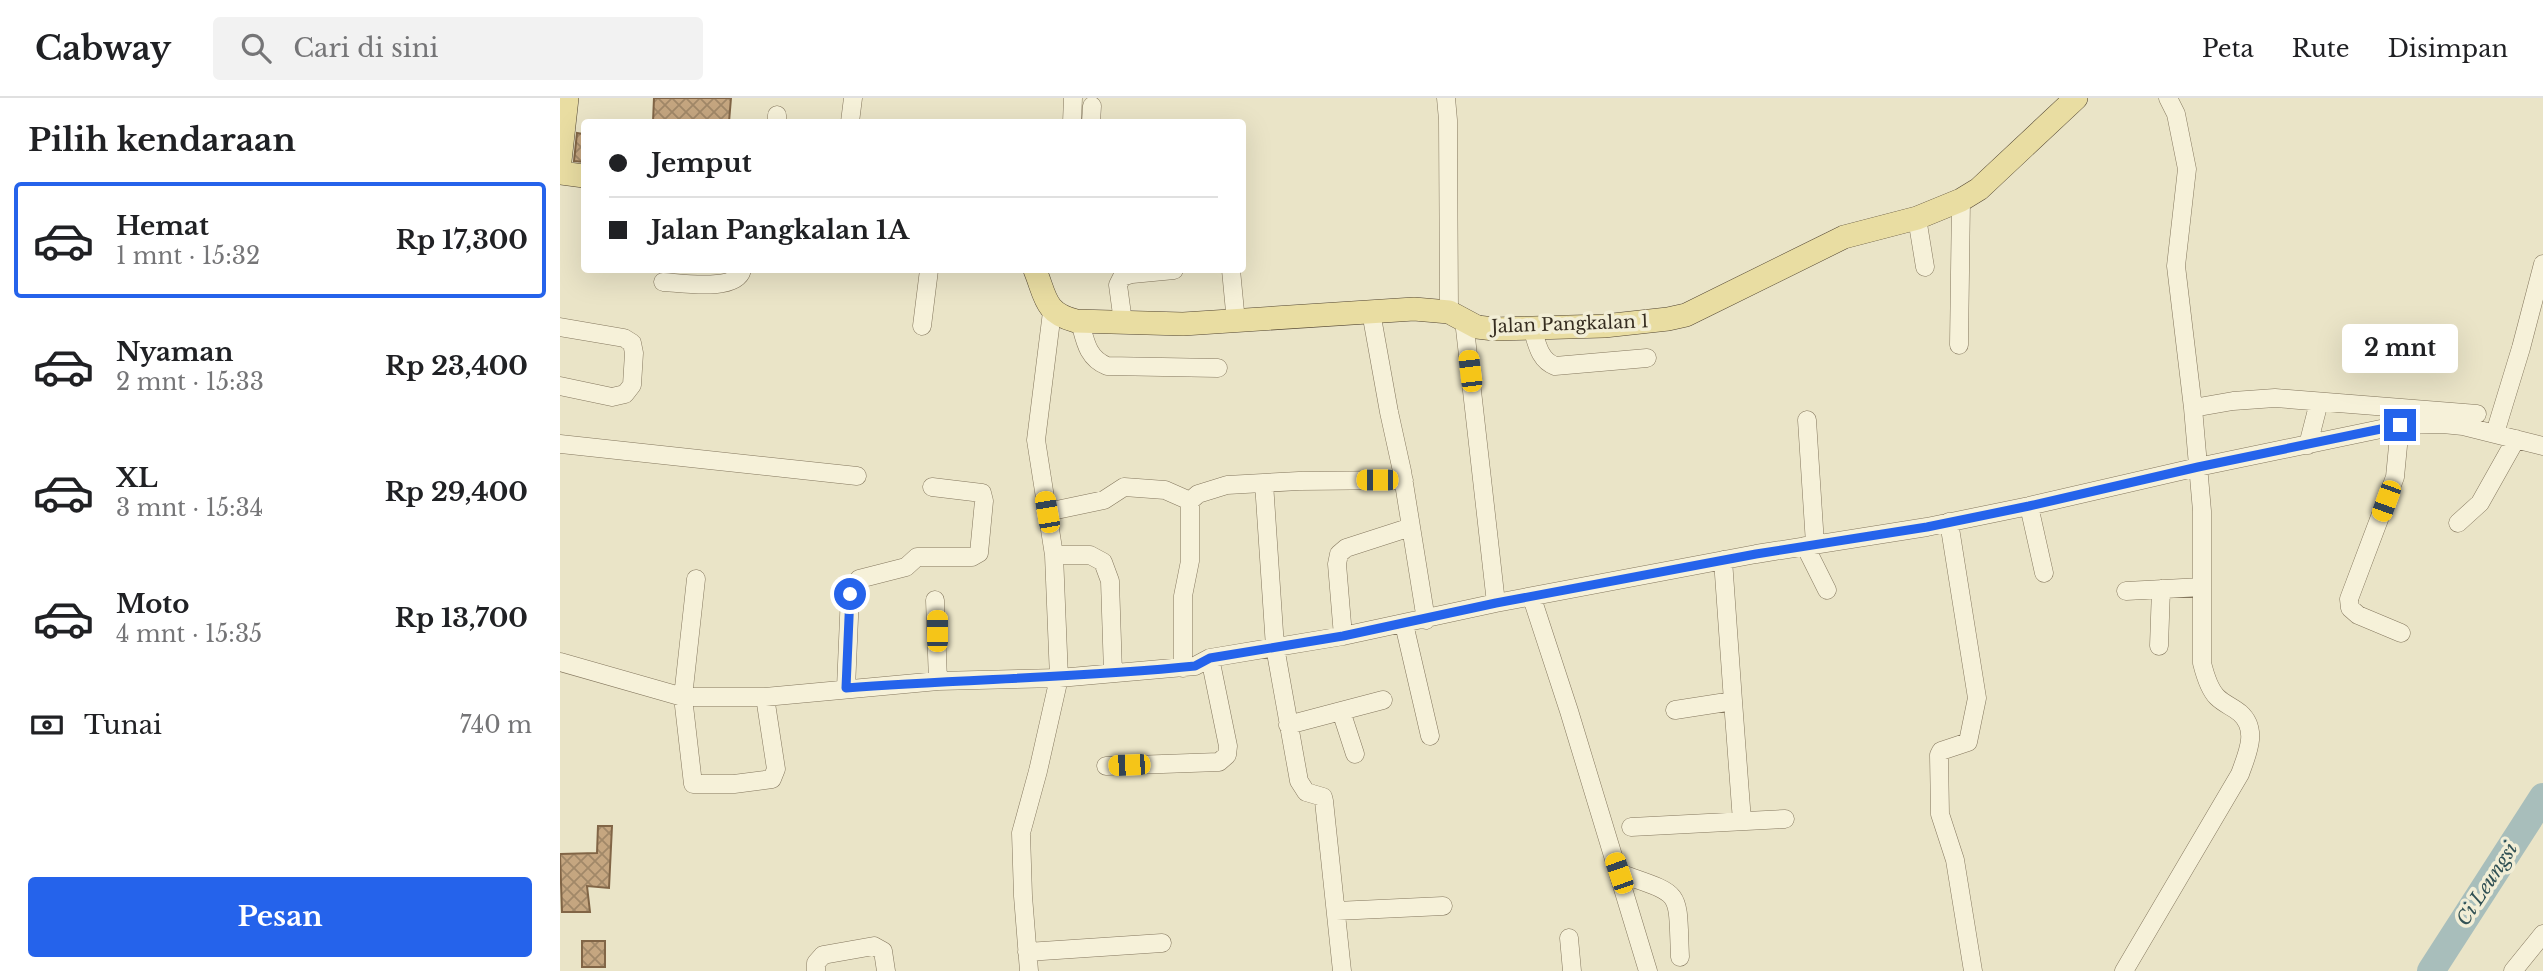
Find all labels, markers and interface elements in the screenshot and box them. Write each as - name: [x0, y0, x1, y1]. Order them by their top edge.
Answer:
- search box: [213, 17, 703, 80]
- text: Cabway: [35, 28, 171, 69]
- icon: search: [237, 29, 275, 67]
- text: Cari di sini: [293, 32, 439, 64]
- text: Peta: [2202, 34, 2254, 63]
- text: Rute: [2292, 34, 2350, 63]
- text: Disimpan: [2388, 34, 2508, 63]
- text: Pilih kendaraan: [28, 120, 296, 160]
- text: Jemput: [651, 147, 752, 179]
- icon: car: [32, 209, 95, 272]
- text: Hemat: [116, 210, 209, 242]
- text: Jalan Pangkalan 1A: [651, 214, 909, 246]
- text: Rp 17,300: [396, 224, 528, 256]
- text: 1 mnt · 15:32: [116, 242, 260, 270]
- street label: Jalan Pangkalan 1: [1489, 310, 1649, 338]
- callout: 2 mnt: [2342, 324, 2458, 372]
- text: 2 mnt: [2364, 334, 2436, 362]
- icon: car: [32, 335, 95, 398]
- text: Nyaman: [116, 336, 233, 368]
- car: [1458, 349, 1483, 393]
- text: Rp 23,400: [385, 350, 528, 382]
- text: 2 mnt · 15:33: [116, 368, 264, 396]
- route end: [2384, 409, 2416, 441]
- icon: car: [32, 461, 95, 524]
- text: XL: [116, 462, 158, 494]
- car: [1357, 470, 1399, 491]
- text: Rp 29,400: [385, 476, 528, 508]
- car: [2369, 478, 2404, 524]
- car: [1034, 489, 1061, 535]
- text: 3 mnt · 15:34: [116, 494, 263, 522]
- route start: [834, 578, 866, 610]
- icon: car: [32, 587, 95, 650]
- text: Moto: [116, 588, 189, 620]
- text: Rp 13,700: [395, 602, 528, 634]
- car: [927, 610, 948, 652]
- text: 4 mnt · 15:35: [116, 620, 262, 648]
- icon: cash: [28, 706, 66, 744]
- text: Tunai: [84, 709, 162, 741]
- text: 740 m: [460, 711, 532, 739]
- car: [1108, 754, 1151, 776]
- water label: Ci Leungsi: [2452, 838, 2523, 930]
- car: [1603, 850, 1636, 896]
- button: Pesan: [28, 877, 532, 957]

